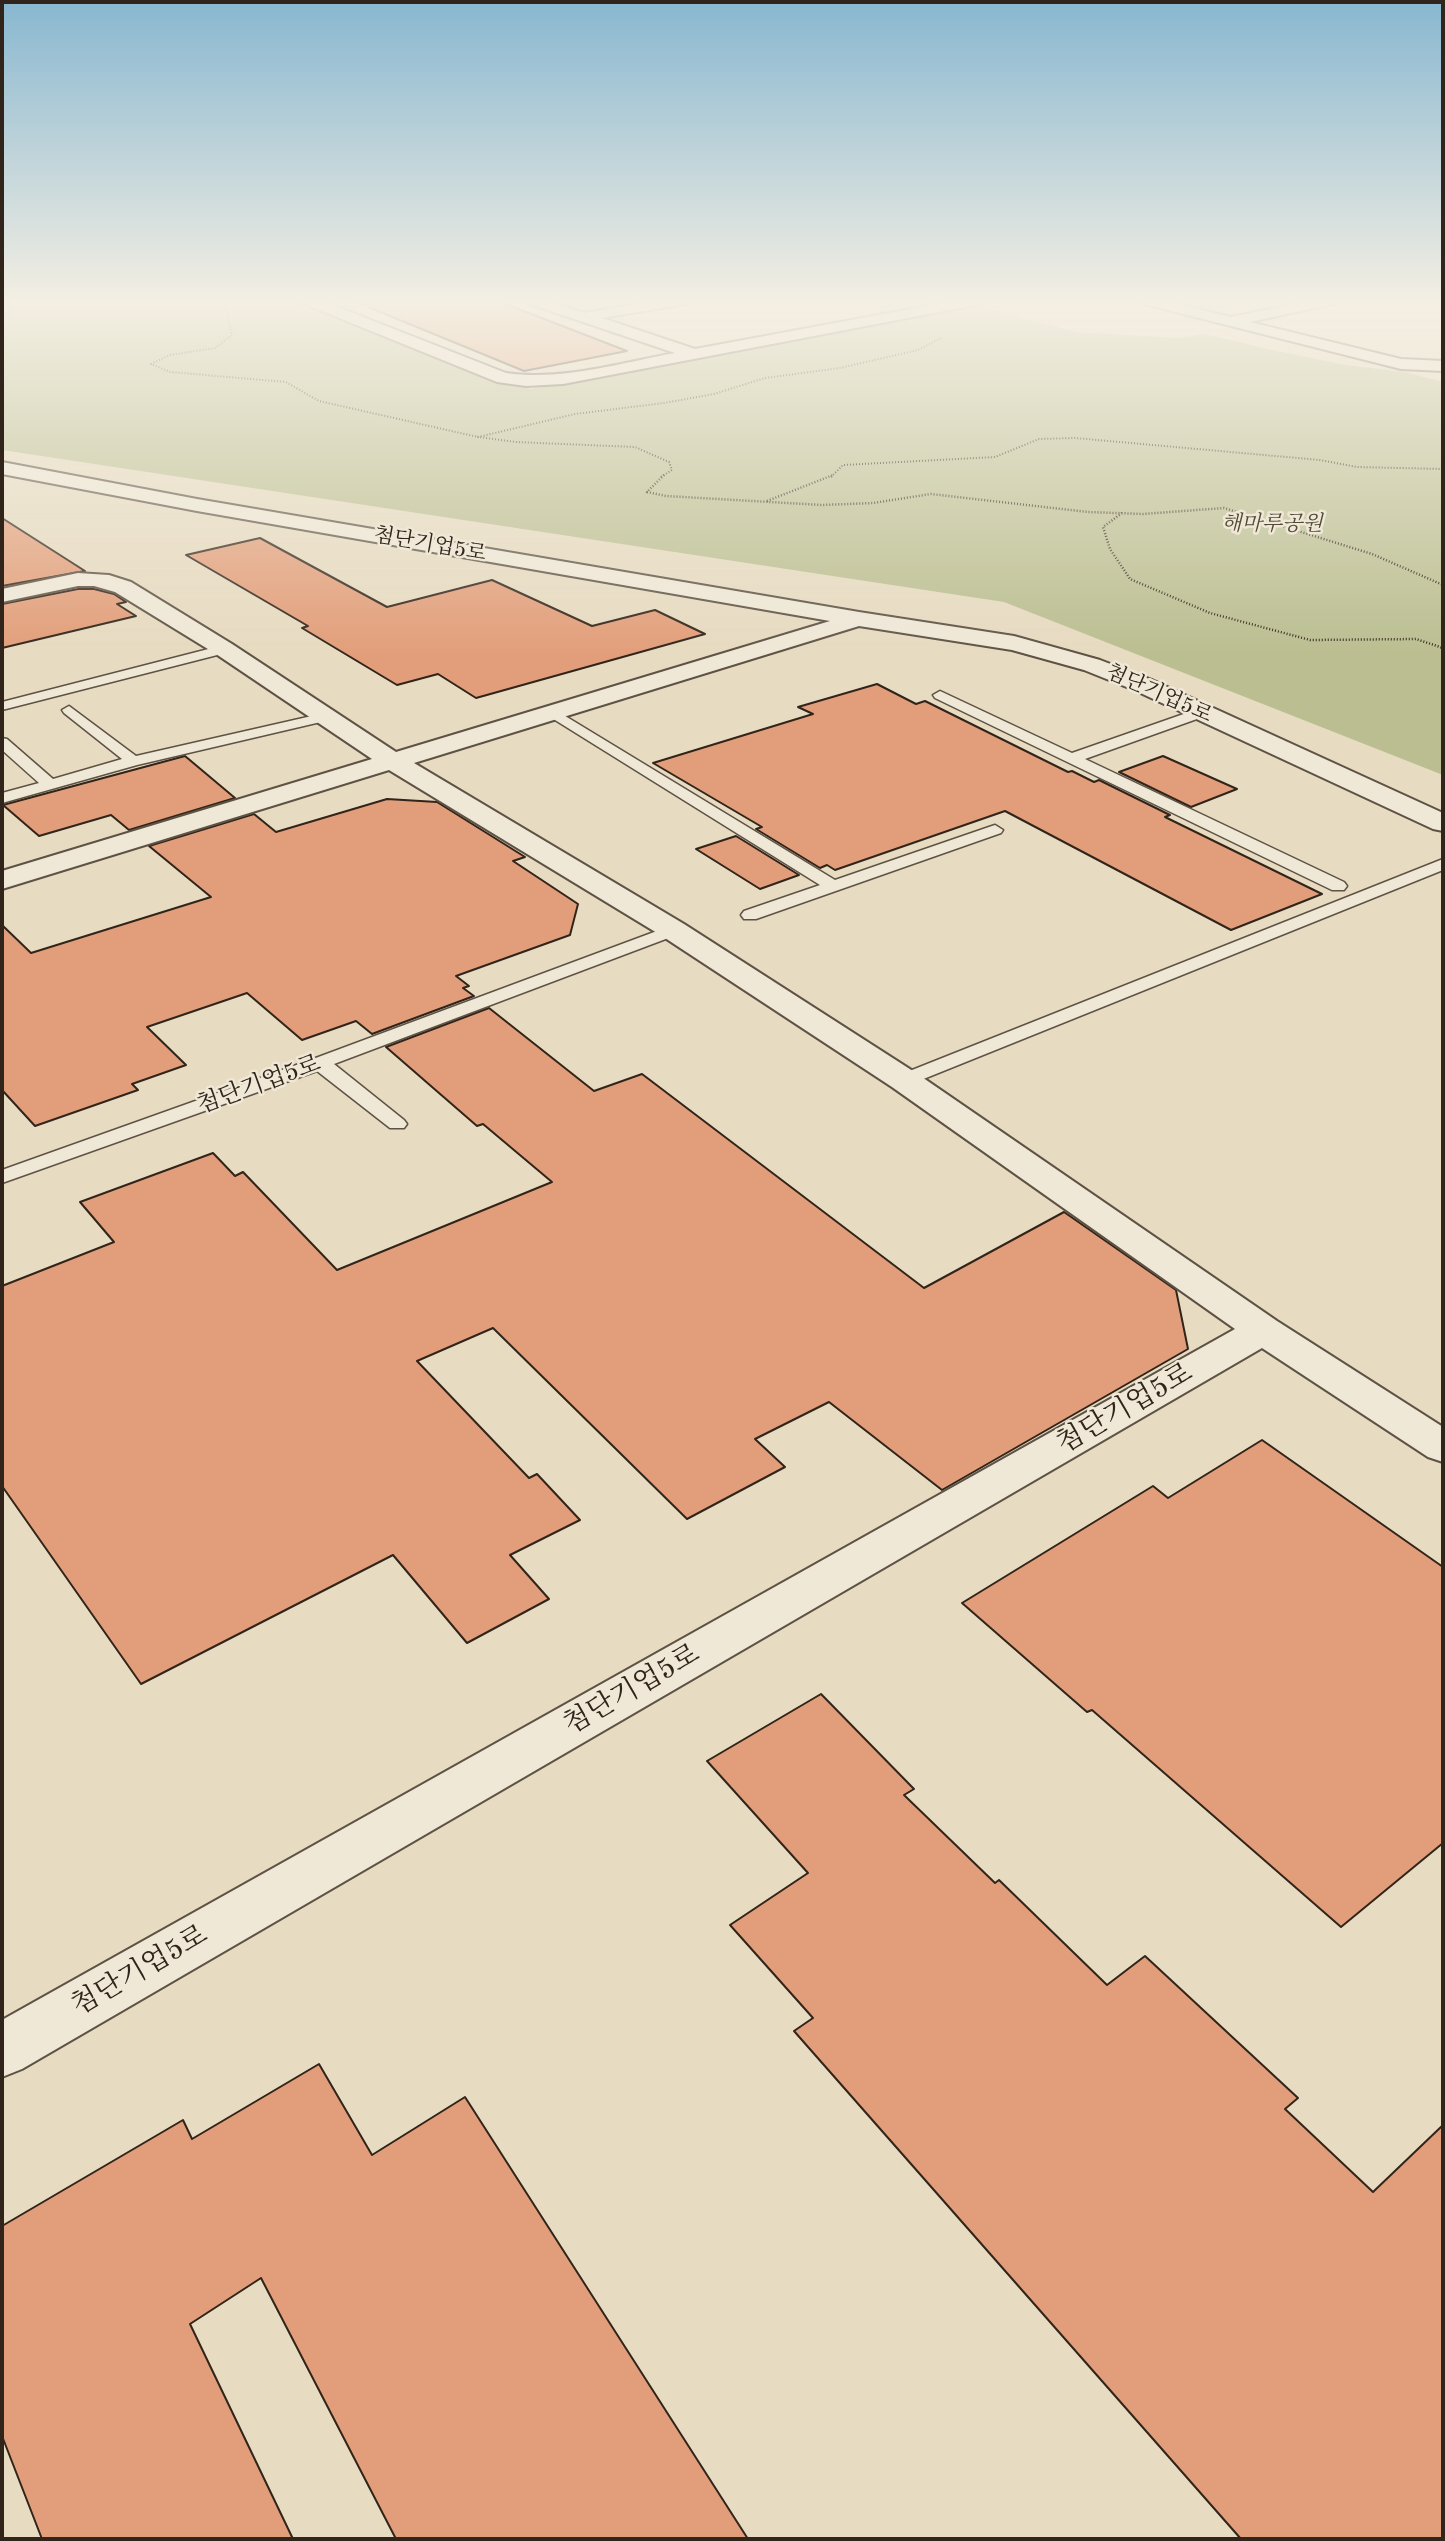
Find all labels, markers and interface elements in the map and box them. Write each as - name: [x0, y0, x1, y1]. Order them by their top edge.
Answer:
- park label: 해마루공원: [1221, 511, 1323, 537]
- street label: 첨단기업5로: [372, 523, 488, 567]
- street label: 첨단기업5로: [1102, 659, 1216, 729]
- street label: 첨단기업5로: [193, 1049, 325, 1121]
- street label: 첨단기업5로: [1051, 1357, 1199, 1461]
- street label: 첨단기업5로: [558, 1638, 706, 1742]
- street label: 첨단기업5로: [66, 1919, 214, 2023]

